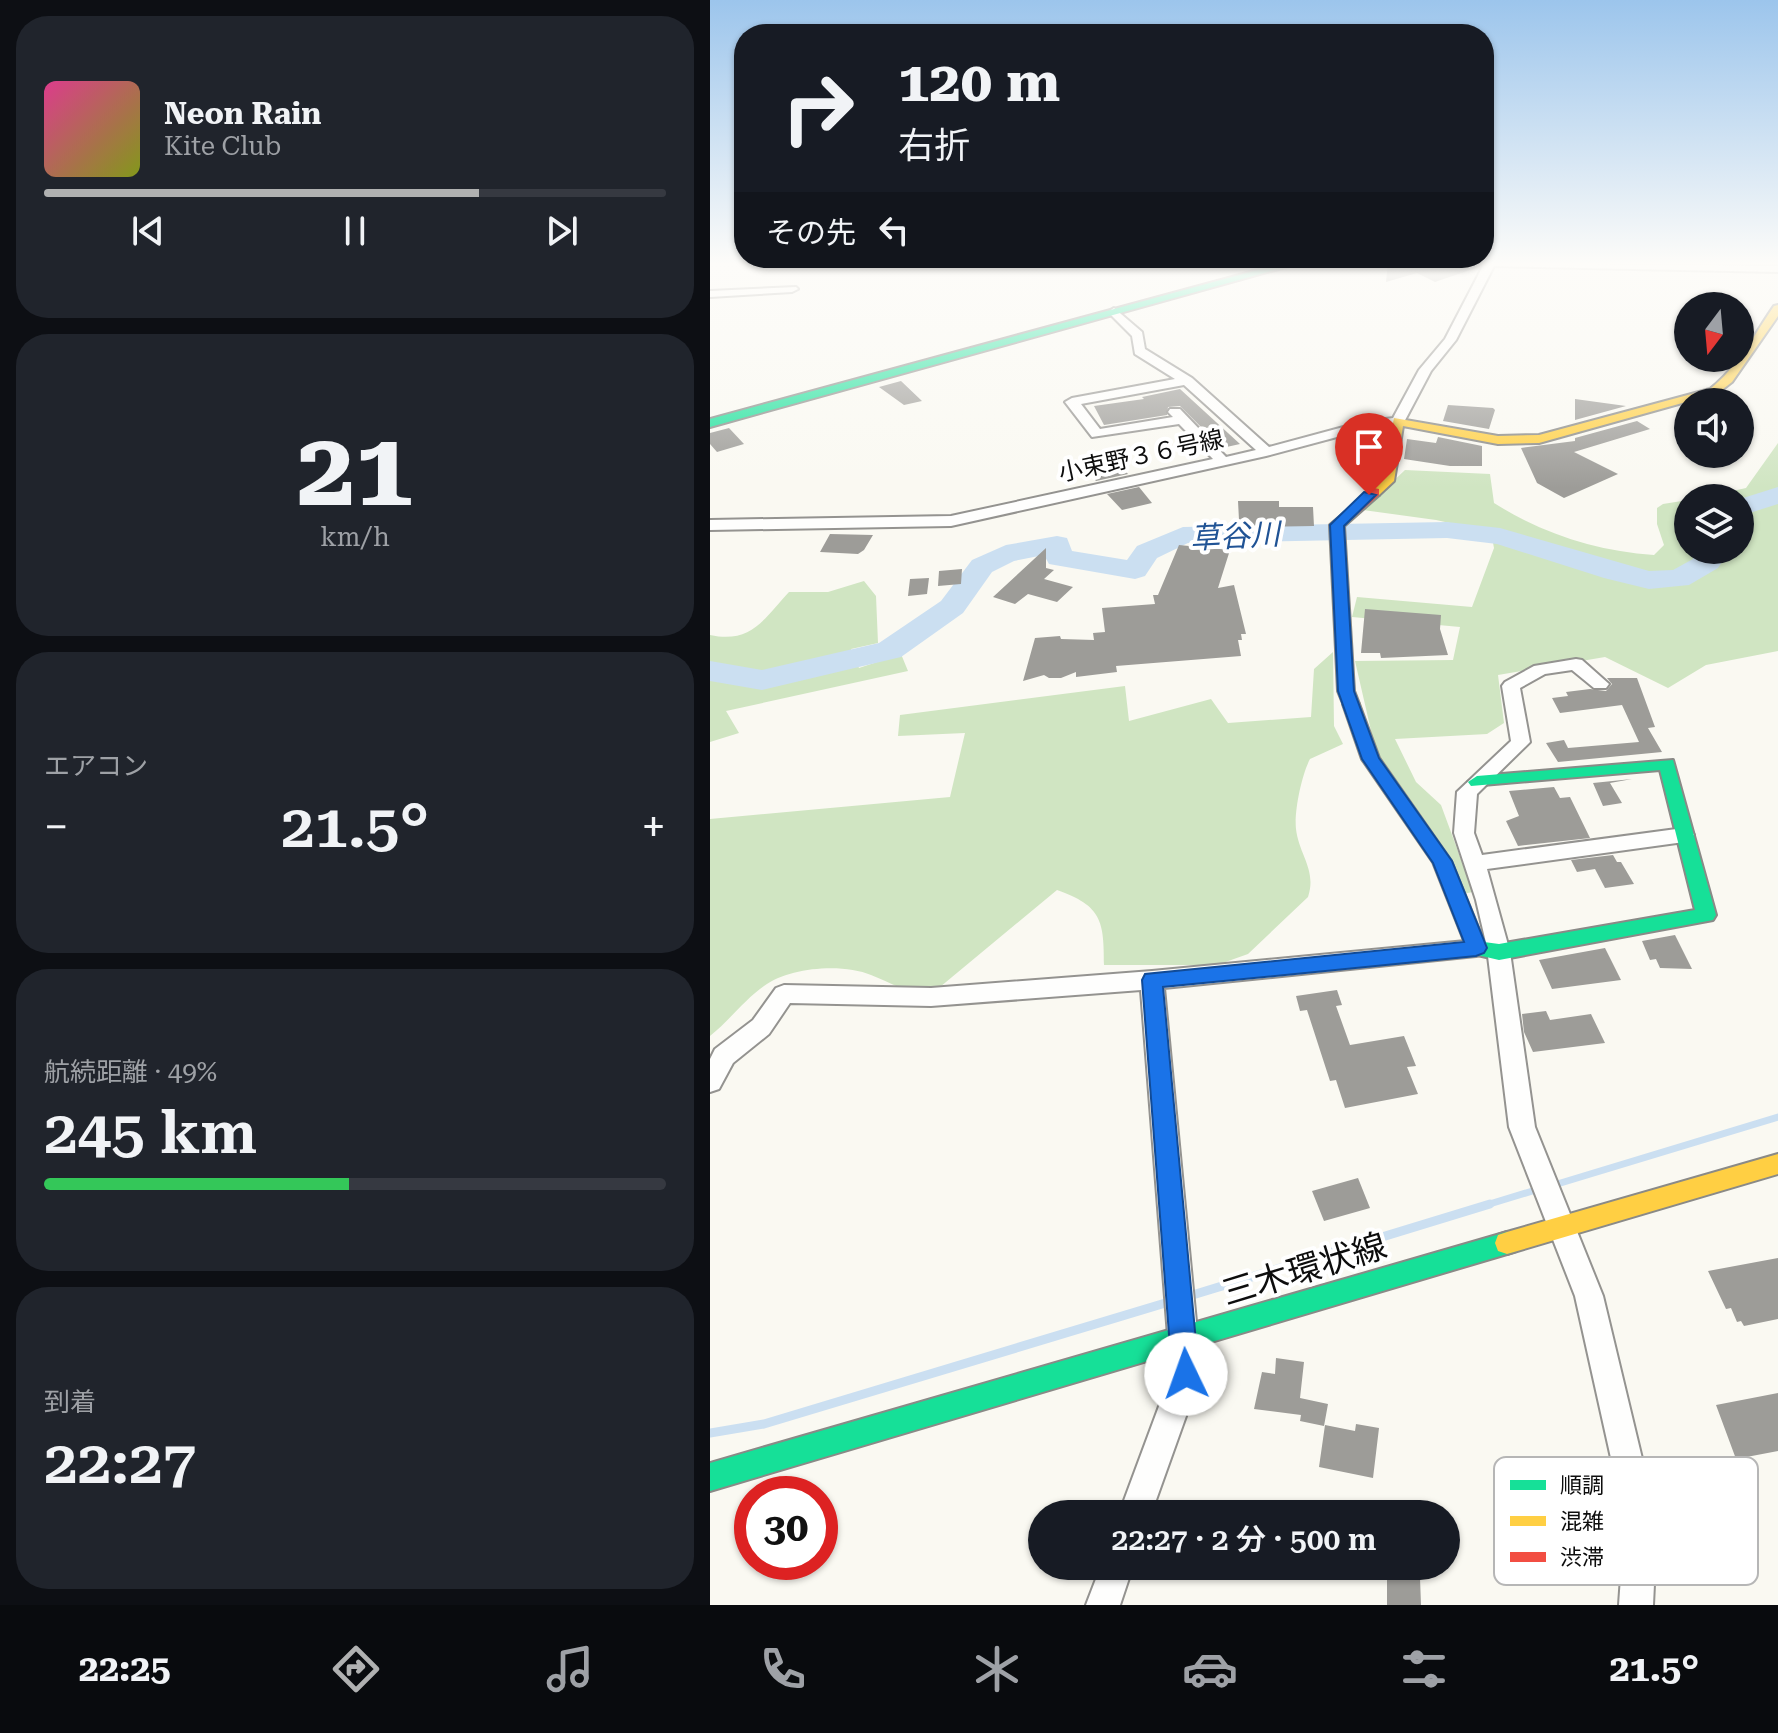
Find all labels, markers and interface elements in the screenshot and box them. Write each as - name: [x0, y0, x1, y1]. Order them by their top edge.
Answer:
- text: 120 m: [898, 49, 1060, 115]
- icon: right: [766, 56, 870, 160]
- text: Neon Rain: [164, 96, 321, 131]
- text: 右折: [898, 125, 970, 167]
- text: Kite Club: [164, 131, 281, 161]
- icon: left: [872, 208, 916, 252]
- icon: previous: [126, 209, 170, 253]
- icon: pause: [333, 209, 377, 253]
- icon: next: [540, 209, 584, 253]
- text: その先: [766, 215, 856, 250]
- north arrow: [1674, 292, 1754, 372]
- map controls: [1674, 292, 1754, 564]
- button: sound: [1674, 388, 1754, 468]
- text: 21: [297, 409, 413, 530]
- pin: [1335, 413, 1403, 495]
- street label: 小束野３６号線: [1056, 425, 1226, 487]
- icon: arrive: [1347, 425, 1391, 469]
- button: layers: [1674, 484, 1754, 564]
- water label: 草谷川: [1189, 516, 1284, 556]
- text: km/h: [320, 522, 390, 552]
- text: エアコン: [44, 751, 148, 781]
- text: 21.5°: [281, 791, 429, 862]
- text: −: [44, 801, 69, 853]
- text: +: [641, 801, 666, 853]
- text: 航続距離 · 49%: [44, 1057, 217, 1087]
- text: 245 km: [44, 1097, 257, 1168]
- street label: 三木環状線: [1217, 1225, 1391, 1313]
- position arrow: [1144, 1332, 1228, 1416]
- text: 到着: [44, 1387, 96, 1417]
- text: 22:27: [44, 1427, 196, 1498]
- legend: [1494, 1457, 1758, 1585]
- text: 順調: [1560, 1473, 1604, 1498]
- speed limit sign: 30: [734, 1476, 838, 1580]
- text: 混雑: [1560, 1509, 1604, 1534]
- text: 22:27 · 2 分 · 500 m: [1112, 1522, 1376, 1557]
- text: 渋滞: [1560, 1545, 1604, 1570]
- icon: directions: [328, 1641, 384, 1697]
- icon: music: [542, 1641, 598, 1697]
- icon: phone: [755, 1641, 811, 1697]
- icon: climate: [969, 1641, 1025, 1697]
- icon: car: [1182, 1641, 1238, 1697]
- icon: filters: [1396, 1641, 1452, 1697]
- text: 22:25: [79, 1648, 171, 1690]
- text: 21.5°: [1609, 1648, 1699, 1690]

